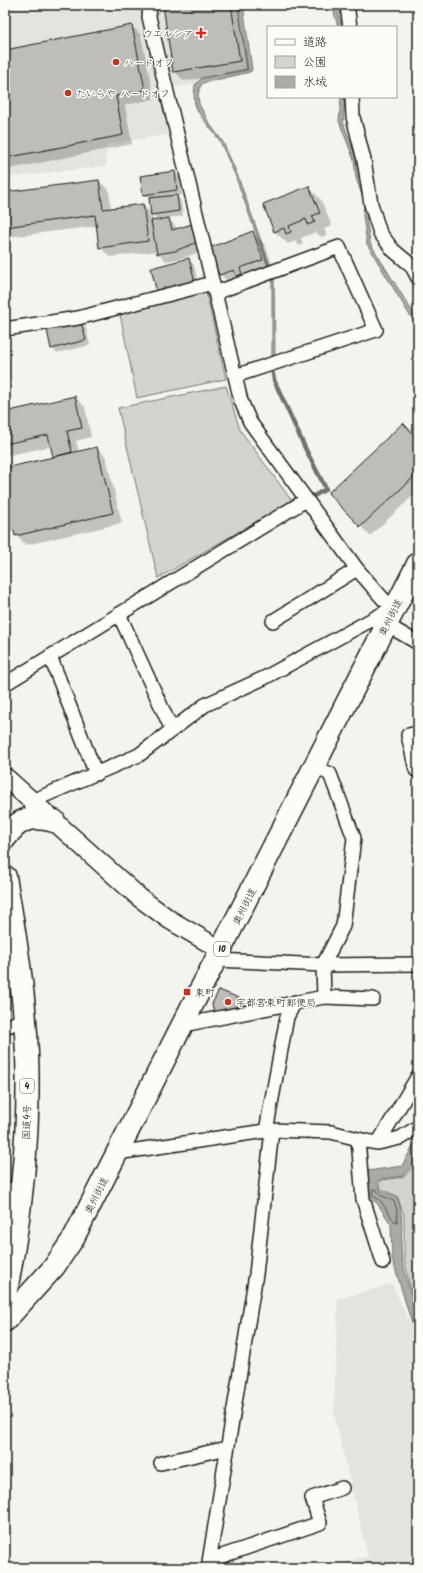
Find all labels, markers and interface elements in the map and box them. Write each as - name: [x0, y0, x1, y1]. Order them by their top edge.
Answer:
- place label: ウエルシア: [143, 26, 193, 42]
- legend: [267, 26, 397, 98]
- marker: ウエルシア: [196, 28, 206, 38]
- text: 道路: [303, 33, 327, 52]
- text: 公園: [303, 53, 327, 72]
- place label: ハードオフ: [124, 55, 174, 71]
- marker: ハードオフ: [111, 57, 121, 67]
- text: 水域: [303, 73, 327, 92]
- place label: たいらや ハードオフ: [76, 86, 170, 102]
- marker: たいらや ハードオフ: [63, 88, 73, 98]
- street label: 奥州街道: [375, 596, 407, 639]
- street label: 奥州街道: [229, 885, 261, 928]
- road number: 10: [214, 942, 230, 956]
- place label: 東町: [195, 985, 215, 1001]
- marker: 東町: [182, 987, 192, 997]
- place label: 宇都宮東町郵便局: [236, 995, 316, 1011]
- marker: 宇都宮東町郵便局: [223, 997, 233, 1007]
- road number: 4: [20, 1079, 34, 1093]
- street label: 国道4号: [18, 1104, 36, 1140]
- street label: 奥州街道: [81, 1174, 113, 1217]

